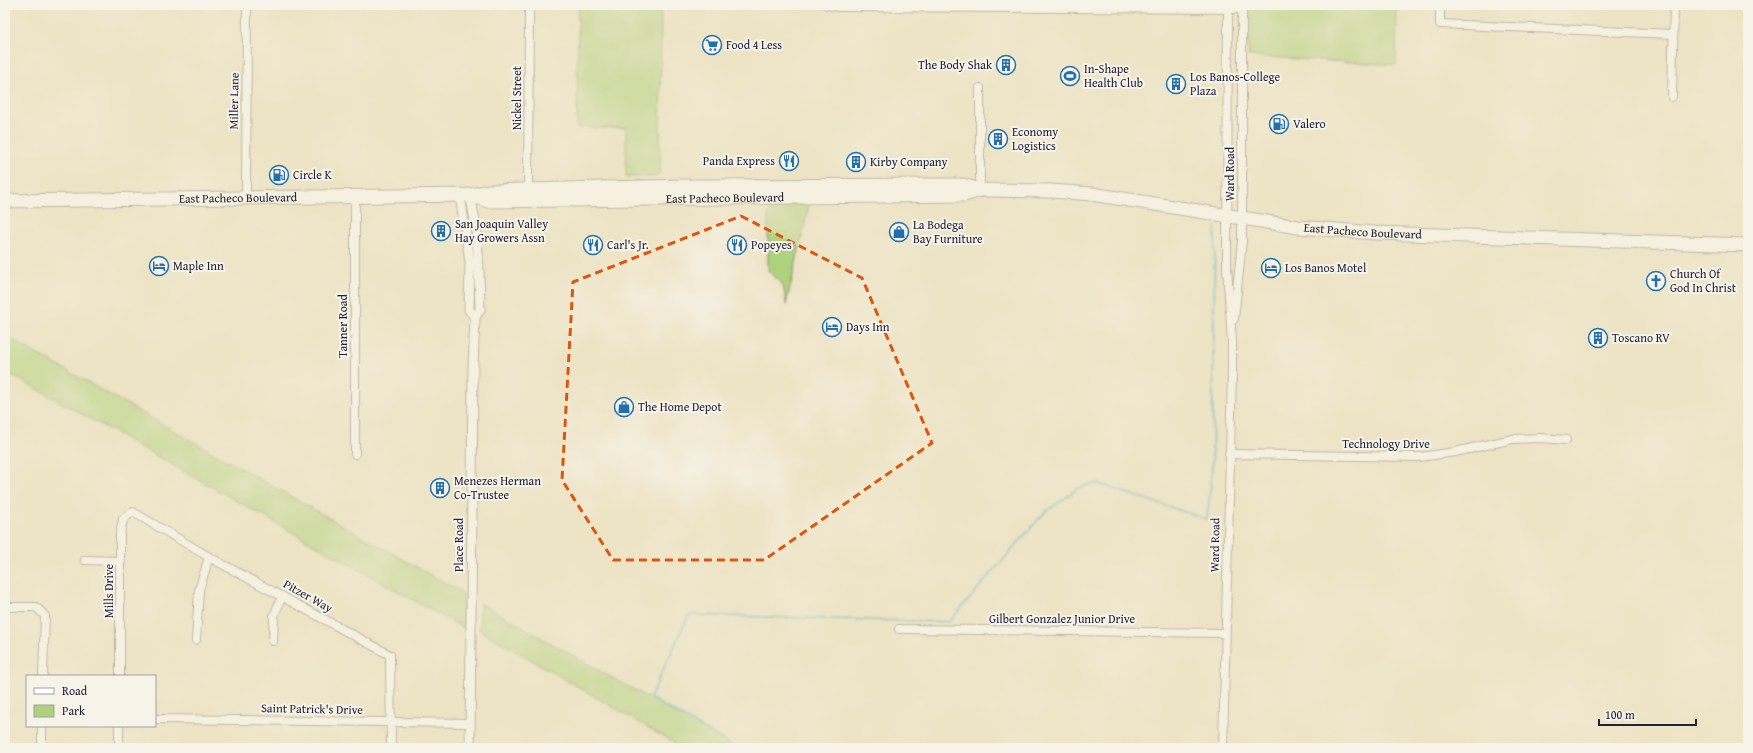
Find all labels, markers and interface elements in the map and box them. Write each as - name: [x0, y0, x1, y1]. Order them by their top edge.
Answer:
- supermarket icon: Food 4 Less: [701, 34, 723, 56]
- place label: Food 4 Less: [726, 36, 782, 53]
- building icon: The Body Shak: [995, 54, 1017, 76]
- place label: The Body Shak: [918, 56, 993, 73]
- place label: In-Shape Health Club: [1084, 60, 1143, 91]
- street label: Nickel Street: [508, 65, 525, 130]
- sports icon: In-Shape Health Club: [1059, 65, 1081, 87]
- place label: Los Banos-College Plaza: [1190, 68, 1281, 99]
- street label: Miller Lane: [225, 72, 243, 130]
- building icon: Los Banos-College Plaza: [1165, 73, 1187, 95]
- fuel station icon: Valero: [1268, 113, 1290, 135]
- place label: Valero: [1293, 115, 1326, 132]
- place label: Economy Logistics: [1012, 123, 1058, 154]
- building icon: Economy Logistics: [987, 128, 1009, 150]
- street label: Ward Road: [1221, 146, 1238, 201]
- restaurant icon: Panda Express: [778, 150, 800, 172]
- building icon: Kirby Company: [845, 151, 867, 173]
- place label: Panda Express: [703, 152, 775, 169]
- place label: Kirby Company: [870, 153, 948, 170]
- fuel station icon: Circle K: [268, 164, 290, 186]
- place label: Circle K: [293, 166, 332, 183]
- street label: East Pacheco Boulevard: [179, 188, 298, 207]
- street label: East Pacheco Boulevard: [666, 188, 785, 207]
- place label: San Joaquin Valley Hay Growers Assn: [455, 215, 548, 246]
- place label: La Bodega Bay Furniture: [913, 216, 983, 247]
- street label: East Pacheco Boulevard: [1303, 218, 1423, 243]
- building icon: San Joaquin Valley Hay Growers Assn: [430, 220, 452, 242]
- shop icon: La Bodega Bay Furniture: [888, 221, 910, 243]
- restaurant icon: Carl's Jr.: [582, 234, 604, 256]
- restaurant icon: Popeyes: [726, 234, 748, 256]
- place label: Carl's Jr.: [607, 236, 649, 253]
- place label: Popeyes: [751, 236, 792, 253]
- hotel icon: Maple Inn: [148, 255, 170, 277]
- place label: Maple Inn: [173, 257, 224, 274]
- hotel icon: Los Banos Motel: [1260, 257, 1282, 279]
- place label: Los Banos Motel: [1285, 259, 1367, 276]
- place label: Church Of God In Christ: [1670, 265, 1737, 296]
- church icon: Church Of God In Christ: [1645, 270, 1667, 292]
- street label: Tanner Road: [334, 294, 351, 358]
- hotel icon: Days Inn: [821, 316, 843, 338]
- place label: Days Inn: [846, 318, 890, 335]
- building icon: Toscano RV: [1587, 327, 1609, 349]
- place label: Toscano RV: [1612, 329, 1670, 346]
- shop icon: The Home Depot: [613, 396, 635, 418]
- place label: The Home Depot: [638, 398, 722, 415]
- street label: Technology Drive: [1342, 435, 1430, 452]
- place label: Menezes Herman Co-Trustee: [454, 472, 541, 503]
- building icon: Menezes Herman Co-Trustee: [429, 477, 451, 499]
- street label: Place Road: [450, 517, 467, 572]
- street label: Ward Road: [1206, 517, 1223, 572]
- street label: Mills Drive: [100, 563, 117, 618]
- street label: Pitzer Way: [281, 575, 336, 616]
- street label: Gilbert Gonzalez Junior Drive: [989, 610, 1135, 627]
- legend: [26, 675, 156, 727]
- text: Road: [62, 682, 88, 699]
- street label: Saint Patrick's Drive: [261, 699, 363, 718]
- scale bar: [1599, 701, 1696, 727]
- text: Park: [62, 702, 86, 719]
- text: 100 m: [1605, 706, 1635, 723]

